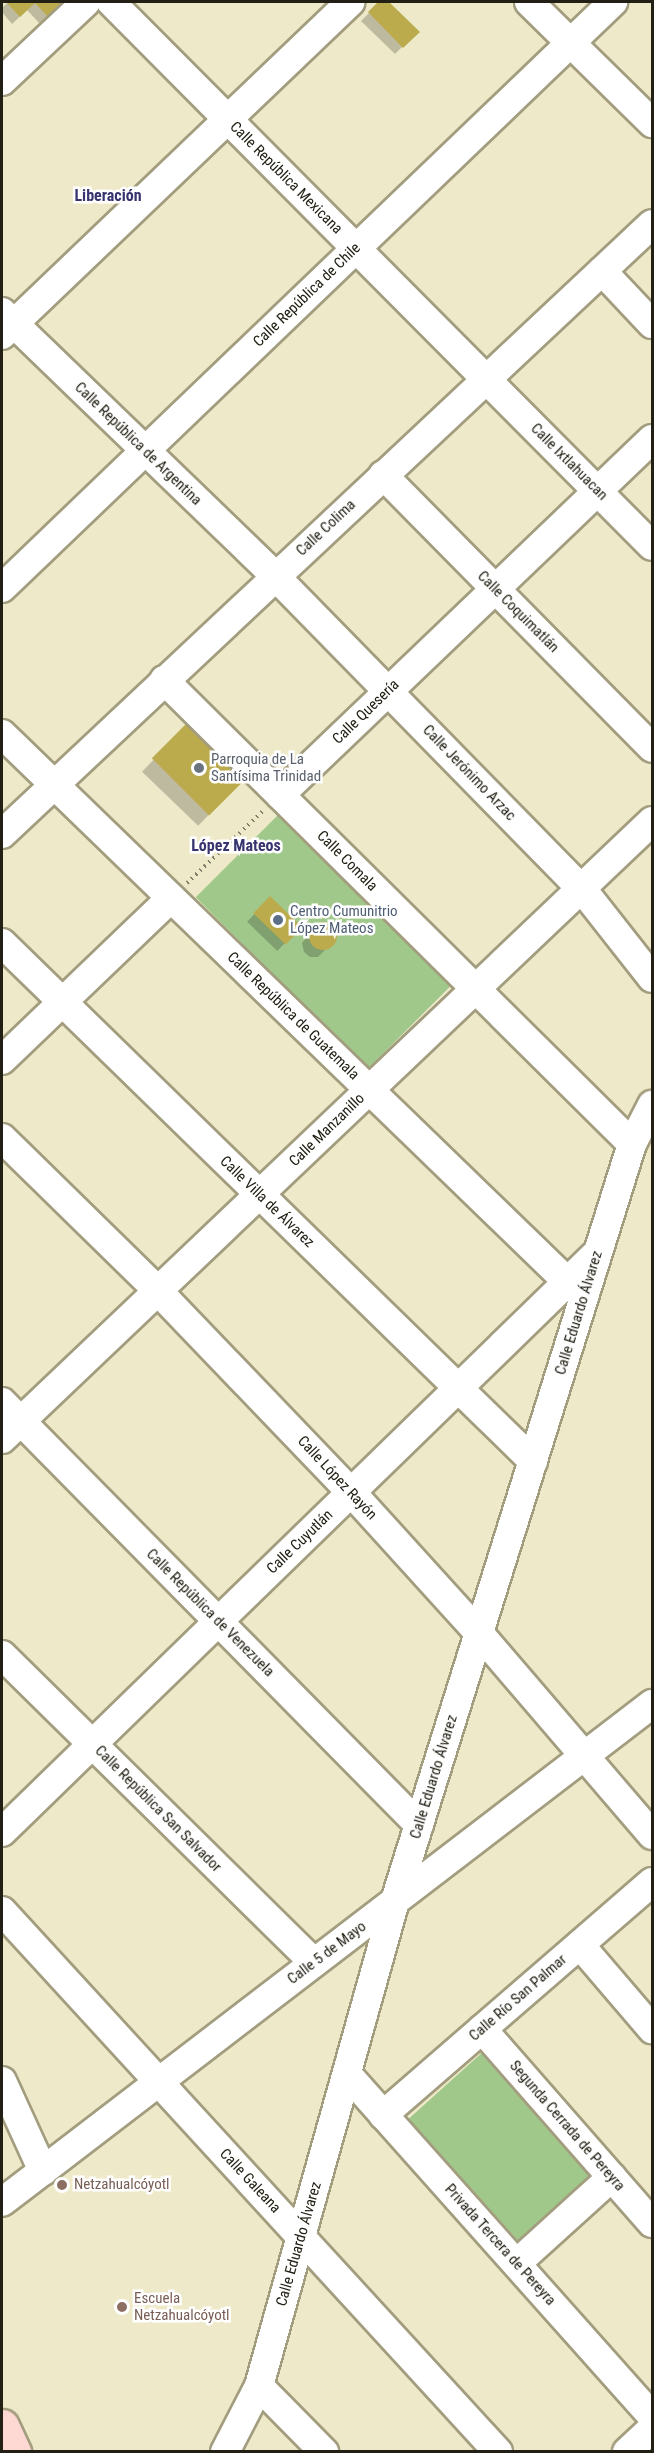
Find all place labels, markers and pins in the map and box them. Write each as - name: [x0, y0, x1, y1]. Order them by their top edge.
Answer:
- place label: Parroquia de La Santísima Trinidad: [211, 750, 321, 785]
- marker: Parroquia de La Santísima Trinidad: [192, 761, 206, 775]
- place label: Centro Cumunitrio López Mateos: [290, 902, 398, 937]
- marker: Centro Cumunitrio López Mateos: [271, 913, 285, 927]
- place label: Netzahualcóyotl: [74, 2176, 170, 2194]
- marker: Netzahualcóyotl: [55, 2178, 69, 2192]
- place label: Escuela Netzahualcóyotl: [134, 2289, 230, 2324]
- marker: Escuela Netzahualcóyotl: [115, 2300, 129, 2314]

